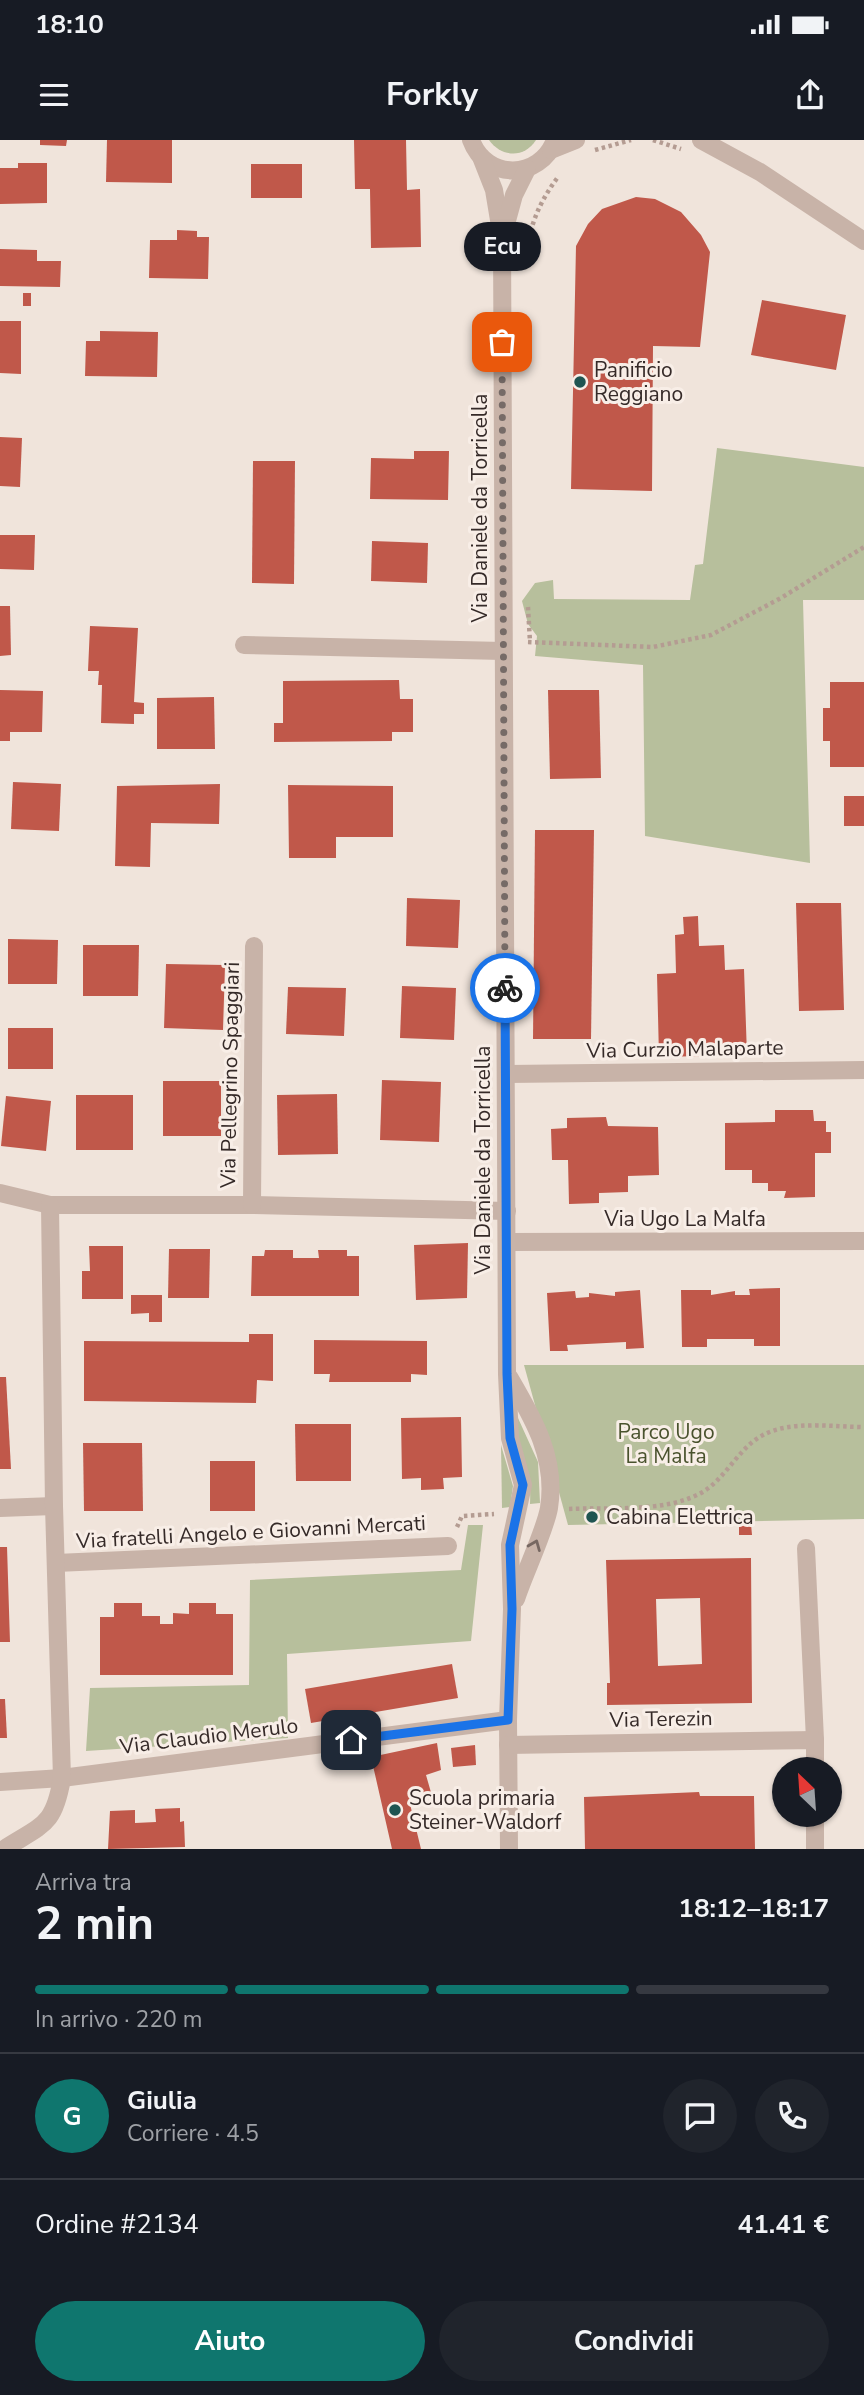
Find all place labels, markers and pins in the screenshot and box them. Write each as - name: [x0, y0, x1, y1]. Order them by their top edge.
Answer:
- callout: Ecu: [463, 223, 540, 272]
- pin: [472, 312, 532, 372]
- place label: Panificio Reggiano: [594, 356, 683, 408]
- marker: Panificio Reggiano: [572, 374, 588, 390]
- place label: Cabina Elettrica: [606, 1503, 754, 1531]
- marker: Cabina Elettrica: [584, 1509, 600, 1525]
- pin: [321, 1710, 381, 1770]
- place label: Scuola primaria Steiner-Waldorf: [409, 1784, 562, 1836]
- marker: Scuola primaria Steiner-Waldorf: [387, 1802, 403, 1818]

